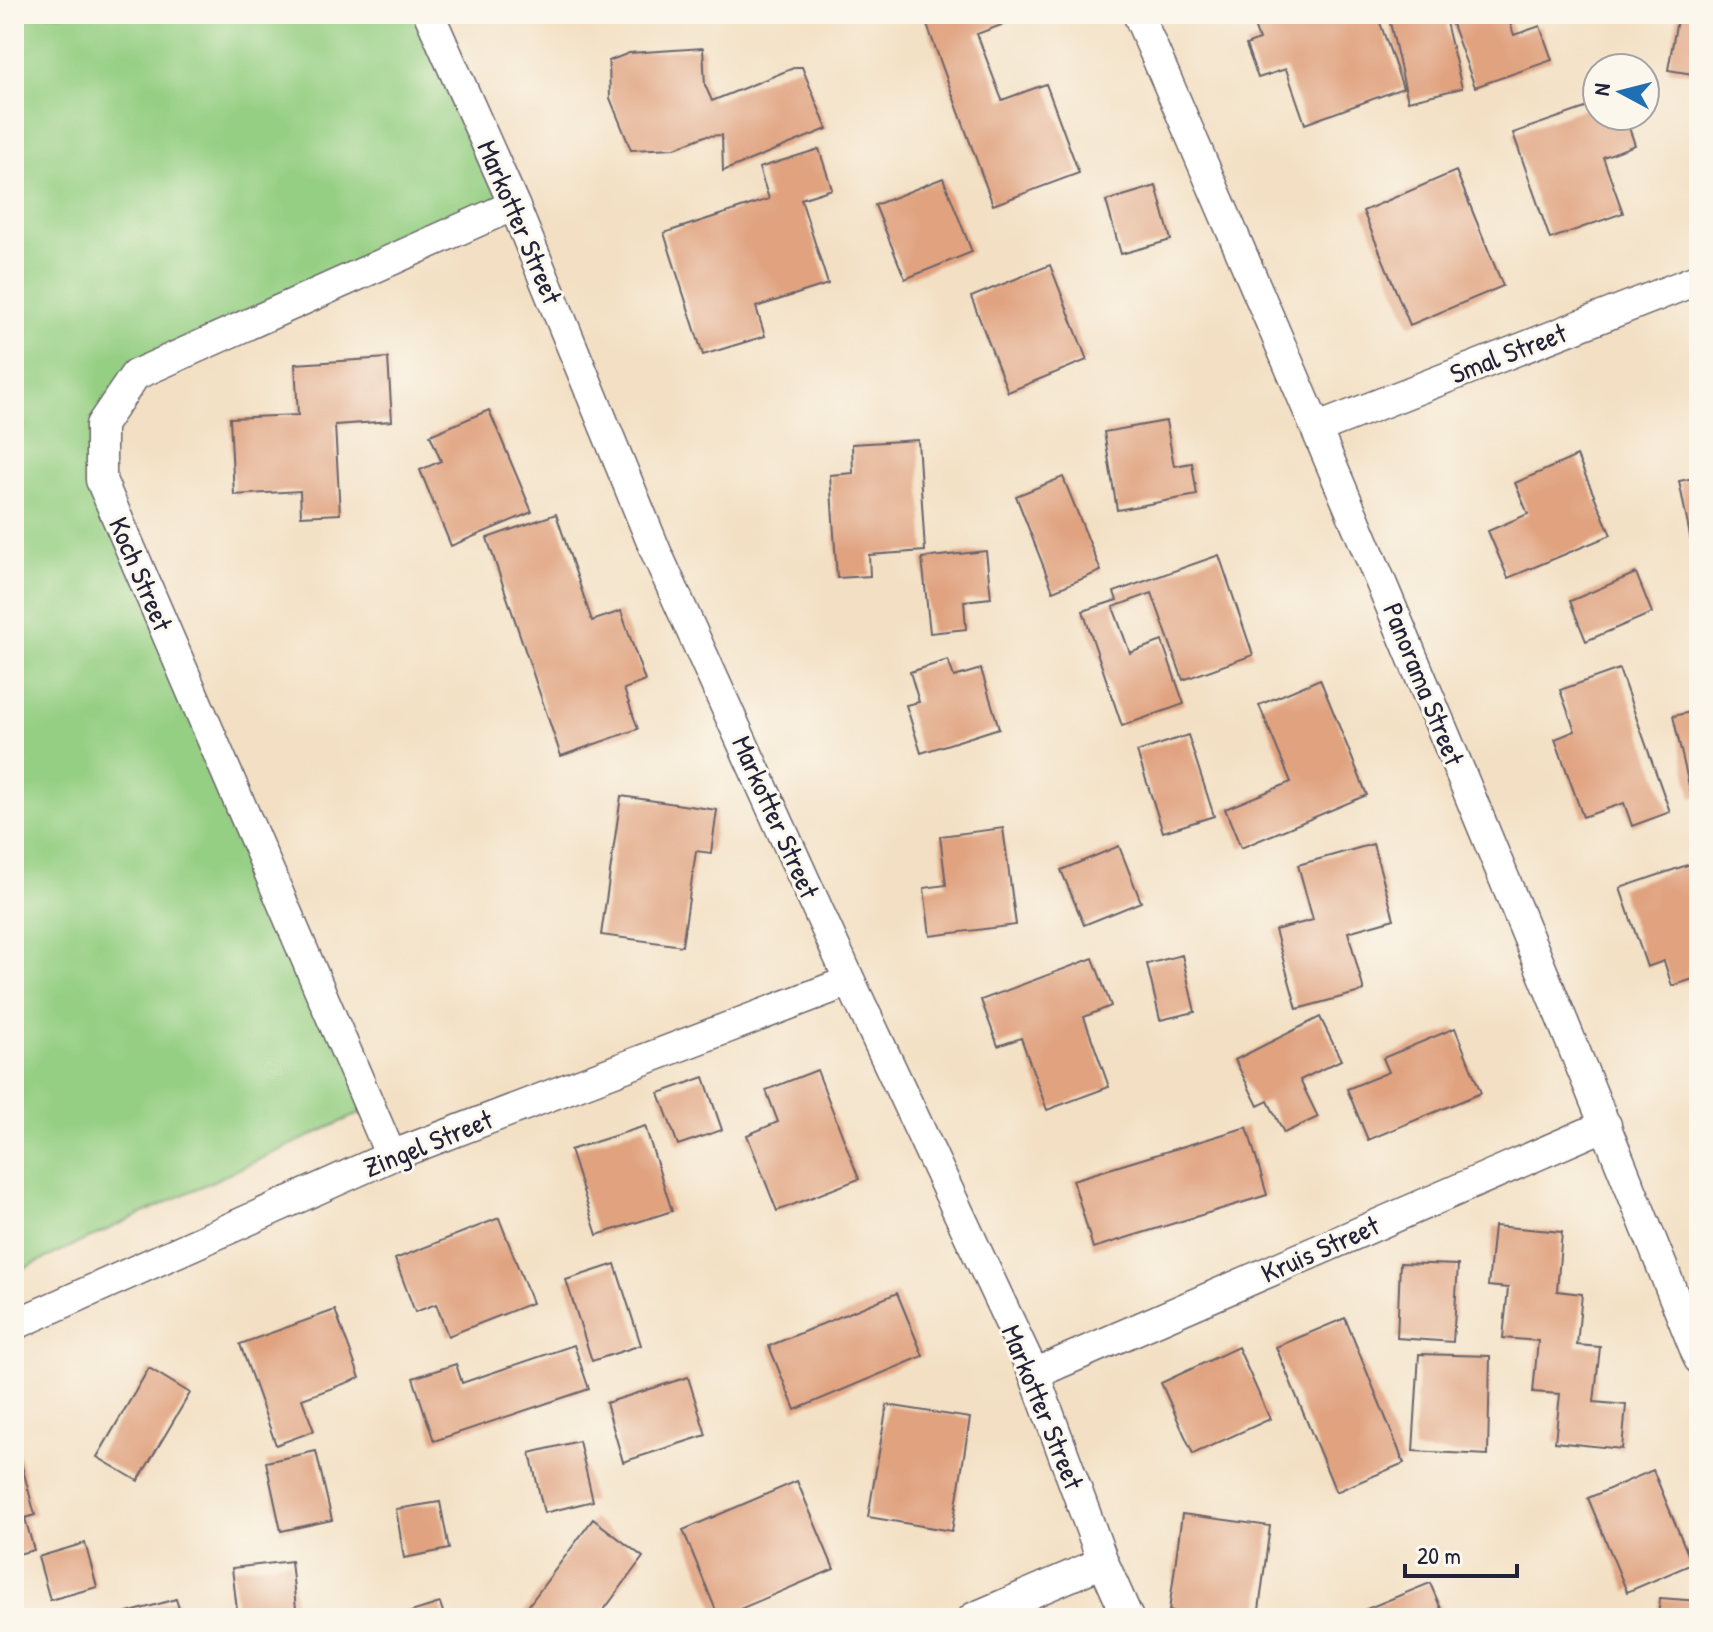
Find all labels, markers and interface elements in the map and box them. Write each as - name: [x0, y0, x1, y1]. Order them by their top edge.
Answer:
- north arrow: [1581, 52, 1661, 132]
- text: N: [1586, 82, 1617, 97]
- street label: Markotter Street: [468, 134, 572, 310]
- street label: Smal Street: [1444, 313, 1572, 393]
- street label: Koch Street: [100, 511, 182, 637]
- street label: Panorama Street: [1374, 597, 1474, 771]
- street label: Markotter Street: [723, 730, 829, 905]
- street label: Zingel Street: [358, 1100, 498, 1186]
- street label: Kruis Street: [1255, 1206, 1385, 1292]
- street label: Markotter Street: [993, 1319, 1093, 1495]
- scale bar: [1405, 1528, 1517, 1578]
- text: 20 m: [1417, 1539, 1461, 1571]

